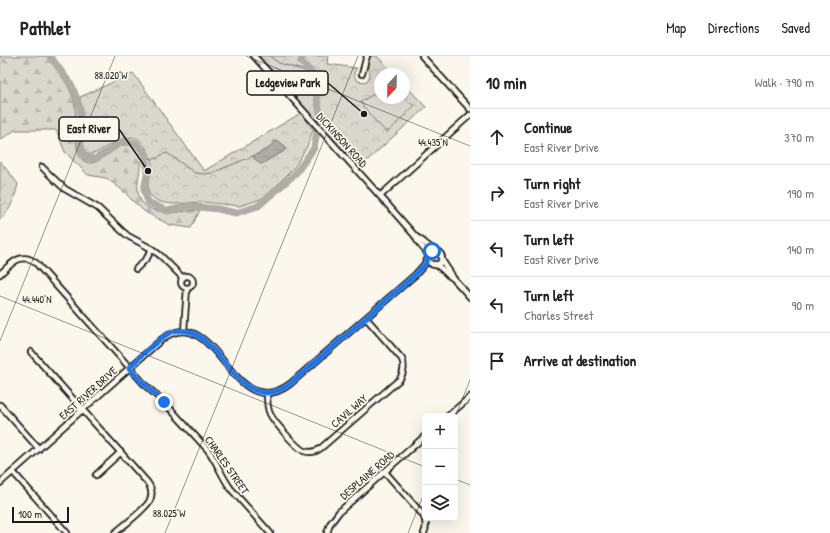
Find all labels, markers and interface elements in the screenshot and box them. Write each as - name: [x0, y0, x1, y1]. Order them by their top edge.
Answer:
- text: Pathlet: [20, 15, 70, 41]
- text: Map: [666, 18, 686, 37]
- text: Directions: [708, 18, 759, 37]
- text: Saved: [781, 18, 810, 37]
- north arrow: [374, 68, 410, 104]
- text: 88.020°W: [95, 69, 128, 82]
- callout: Ledgeview Park: [247, 71, 328, 95]
- text: 10 min: [486, 71, 527, 94]
- text: Walk · 790 m: [755, 73, 814, 91]
- text: Ledgeview Park: [256, 74, 320, 92]
- street label: DICKINSON ROAD: [314, 110, 371, 171]
- callout: East River: [59, 117, 119, 141]
- text: Continue: [524, 117, 572, 138]
- text: East River: [67, 120, 111, 137]
- icon: ahead: [486, 126, 508, 148]
- text: 370 m: [784, 128, 814, 146]
- text: 44.435°N: [418, 136, 448, 149]
- text: East River Drive: [524, 138, 599, 156]
- text: Turn right: [524, 173, 580, 194]
- icon: right: [486, 182, 508, 204]
- text: 190 m: [787, 184, 814, 202]
- text: East River Drive: [524, 194, 599, 212]
- text: Turn left: [524, 229, 574, 250]
- icon: left: [486, 238, 508, 260]
- text: 140 m: [787, 240, 814, 258]
- route start: [423, 242, 441, 260]
- text: East River Drive: [524, 250, 599, 268]
- text: Turn left: [524, 285, 574, 306]
- text: 44.440°N: [22, 293, 52, 306]
- icon: left: [486, 294, 508, 316]
- text: 90 m: [792, 296, 814, 314]
- text: Charles Street: [524, 306, 594, 324]
- icon: arrive: [486, 350, 508, 372]
- text: Arrive at destination: [524, 350, 636, 371]
- street label: EAST RIVER DRIVE: [56, 363, 120, 423]
- street label: CAVIL WAY: [328, 391, 370, 431]
- route end: [155, 393, 173, 411]
- map controls: [422, 413, 458, 521]
- button: +: [422, 413, 458, 449]
- street label: CHARLES STREET: [202, 433, 253, 498]
- street label: DESPLAINE ROAD: [337, 447, 398, 502]
- button: −: [422, 449, 458, 485]
- button: layers: [422, 485, 458, 521]
- scale bar: [12, 505, 69, 524]
- text: 100 m: [18, 507, 42, 521]
- text: 88.025°W: [153, 507, 186, 520]

